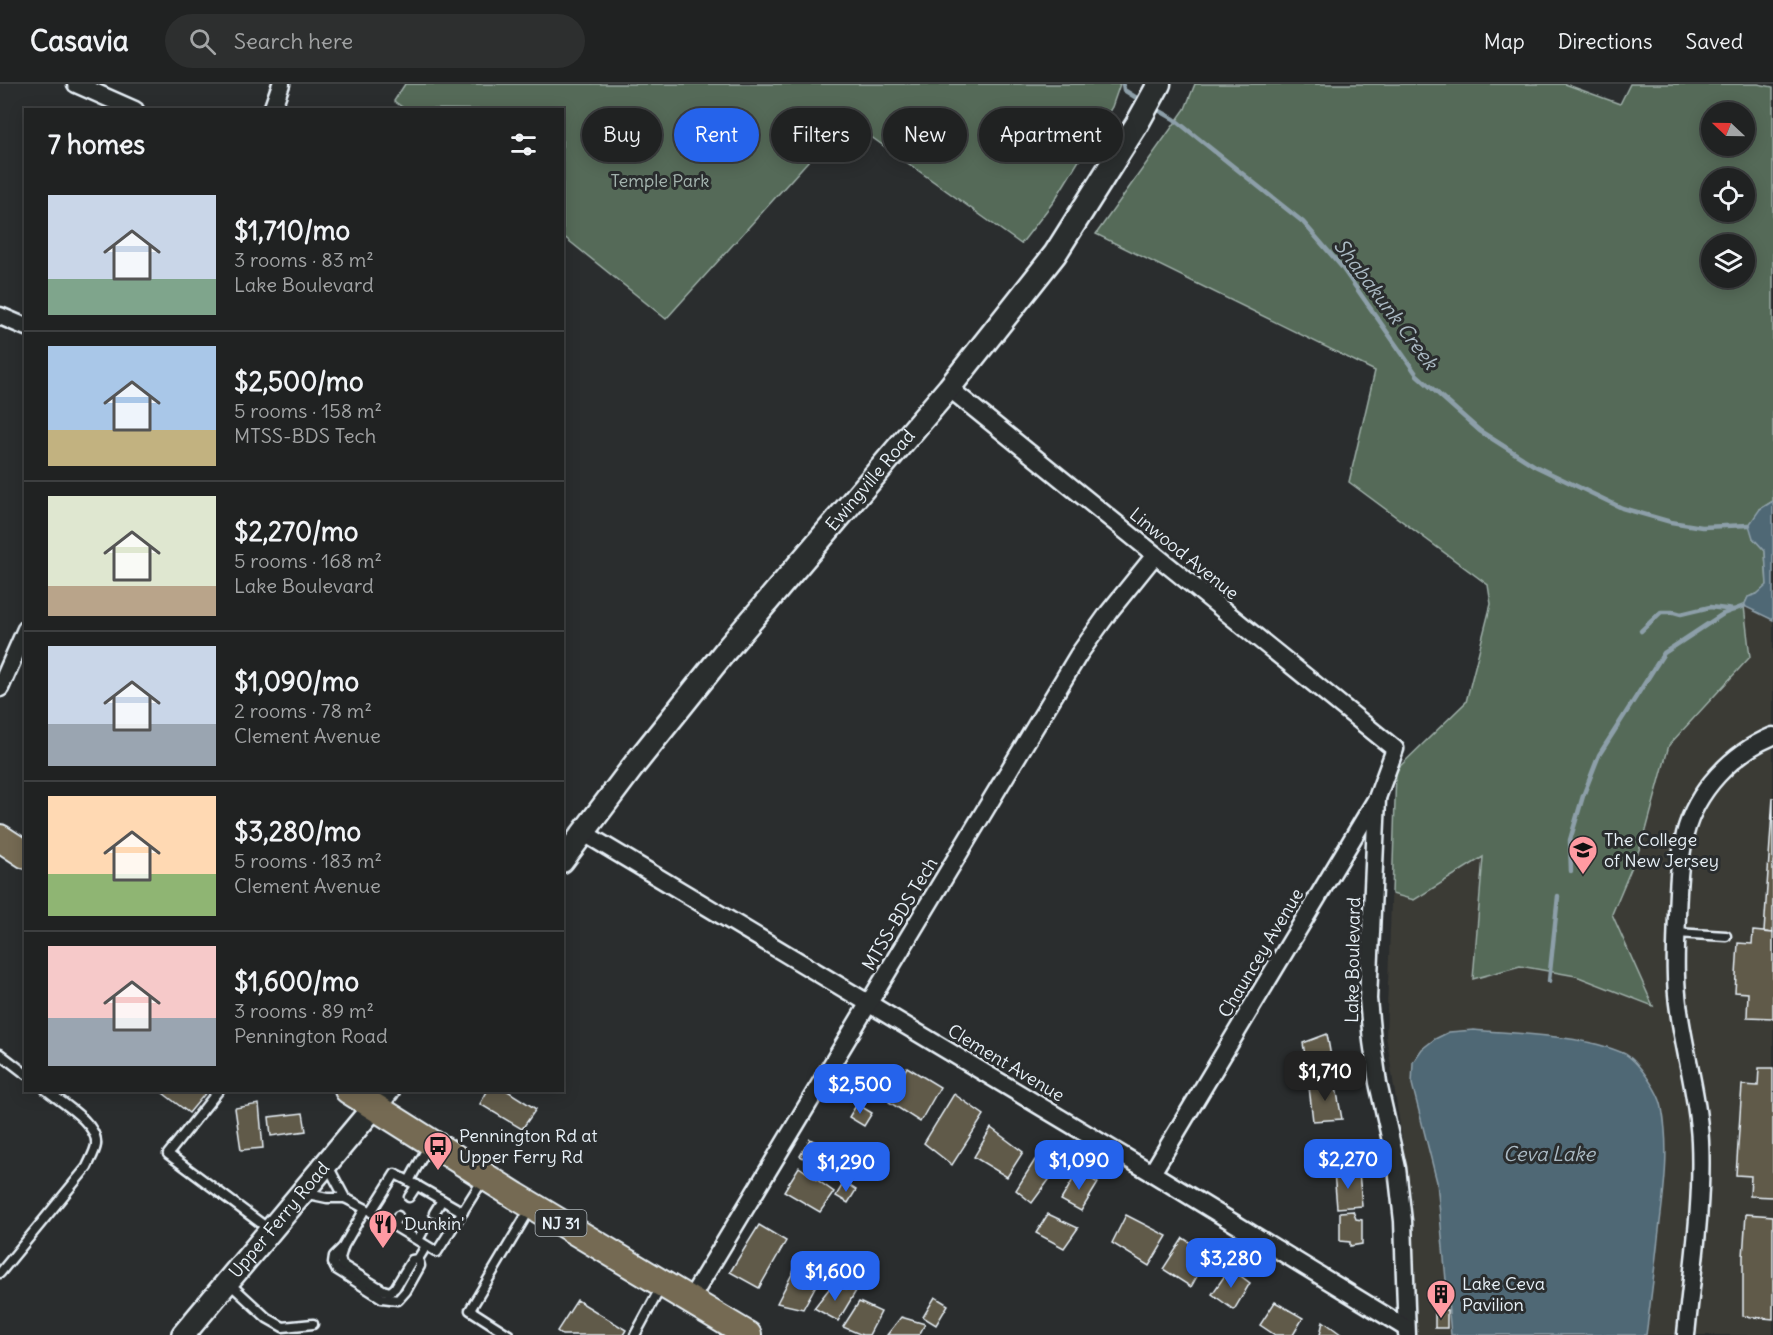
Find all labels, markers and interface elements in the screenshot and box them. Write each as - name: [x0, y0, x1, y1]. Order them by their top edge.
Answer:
- search box: [165, 14, 585, 68]
- text: Casavia: [30, 23, 129, 59]
- icon: search: [186, 25, 219, 58]
- text: Search here: [234, 27, 353, 55]
- text: Map: [1484, 28, 1525, 55]
- text: Directions: [1558, 28, 1652, 55]
- text: Saved: [1685, 28, 1743, 55]
- north arrow: [1701, 102, 1755, 156]
- map controls: [1701, 102, 1755, 288]
- chip: Buy: [582, 108, 662, 162]
- chip: Rent: [674, 108, 759, 162]
- chip: Filters: [771, 108, 871, 162]
- chip: New: [883, 108, 967, 162]
- chip: Apartment: [979, 108, 1123, 162]
- text: 7 homes: [48, 128, 145, 161]
- icon: filters: [507, 128, 540, 161]
- button: locate: [1701, 168, 1755, 222]
- park label: Temple Park: [610, 169, 710, 192]
- text: $1,710/mo: [234, 214, 350, 247]
- icon: home: [96, 219, 168, 291]
- water label: Shabakunk Creek: [1329, 233, 1445, 375]
- button: layers: [1701, 234, 1755, 288]
- text: 3 rooms · 83 m²: [234, 247, 374, 272]
- text: Lake Boulevard: [234, 272, 374, 297]
- text: $2,500/mo: [234, 365, 364, 398]
- icon: home: [96, 370, 168, 442]
- text: 5 rooms · 158 m²: [234, 398, 382, 423]
- text: MTSS-BDS Tech: [234, 423, 376, 448]
- street label: Ewingville Road: [820, 424, 920, 536]
- street label: Linwood Avenue: [1125, 503, 1244, 605]
- text: $2,270/mo: [234, 515, 358, 548]
- icon: home: [96, 520, 168, 592]
- text: 5 rooms · 168 m²: [234, 548, 382, 573]
- text: Lake Boulevard: [234, 573, 374, 598]
- text: $1,090/mo: [234, 665, 359, 698]
- icon: home: [96, 670, 168, 742]
- text: 2 rooms · 78 m²: [234, 698, 372, 723]
- text: Clement Avenue: [234, 723, 381, 748]
- text: $3,280/mo: [234, 815, 361, 848]
- icon: home: [96, 820, 168, 892]
- place label: The College of New Jersey: [1604, 828, 1719, 872]
- school or university icon: The College of New Jersey: [1567, 834, 1599, 876]
- text: 5 rooms · 183 m²: [234, 848, 382, 873]
- street label: MTSS-BDS Tech: [857, 853, 942, 975]
- text: Clement Avenue: [234, 873, 381, 898]
- street label: Chauncey Avenue: [1213, 884, 1308, 1022]
- street label: Lake Boulevard: [1340, 897, 1365, 1023]
- text: $1,600/mo: [234, 965, 359, 998]
- icon: home: [96, 970, 168, 1042]
- text: 3 rooms · 89 m²: [234, 998, 374, 1023]
- street label: Clement Avenue: [944, 1019, 1069, 1106]
- text: Pennington Road: [234, 1023, 388, 1048]
- pin: $1,710: [1276, 1051, 1374, 1102]
- text: $1,710: [1298, 1058, 1352, 1083]
- pin: $2,500: [811, 1064, 909, 1115]
- text: $2,500: [828, 1071, 892, 1096]
- place label: Pennington Rd at Upper Ferry Rd: [459, 1124, 598, 1168]
- bus stop icon: Pennington Rd at Upper Ferry Rd: [422, 1130, 454, 1172]
- pin: $2,270: [1299, 1139, 1397, 1190]
- pin: $1,090: [1030, 1140, 1128, 1191]
- water label: Ceva Lake: [1503, 1141, 1596, 1166]
- pin: $1,290: [797, 1142, 895, 1193]
- text: $2,270: [1318, 1146, 1378, 1171]
- text: $1,090: [1049, 1147, 1109, 1172]
- text: $1,290: [817, 1149, 875, 1174]
- street label: Upper Ferry Road: [224, 1157, 334, 1282]
- restaurant icon: Dunkin': [367, 1208, 399, 1250]
- road number: NJ 31: [536, 1210, 586, 1236]
- place label: Dunkin': [404, 1212, 465, 1235]
- pin: $3,280: [1182, 1238, 1280, 1289]
- text: $3,280: [1200, 1245, 1262, 1270]
- pin: $1,600: [786, 1251, 884, 1302]
- text: $1,600: [805, 1258, 865, 1283]
- place label: Lake Ceva Pavilion: [1462, 1272, 1545, 1316]
- building icon: Lake Ceva Pavilion: [1425, 1278, 1457, 1320]

